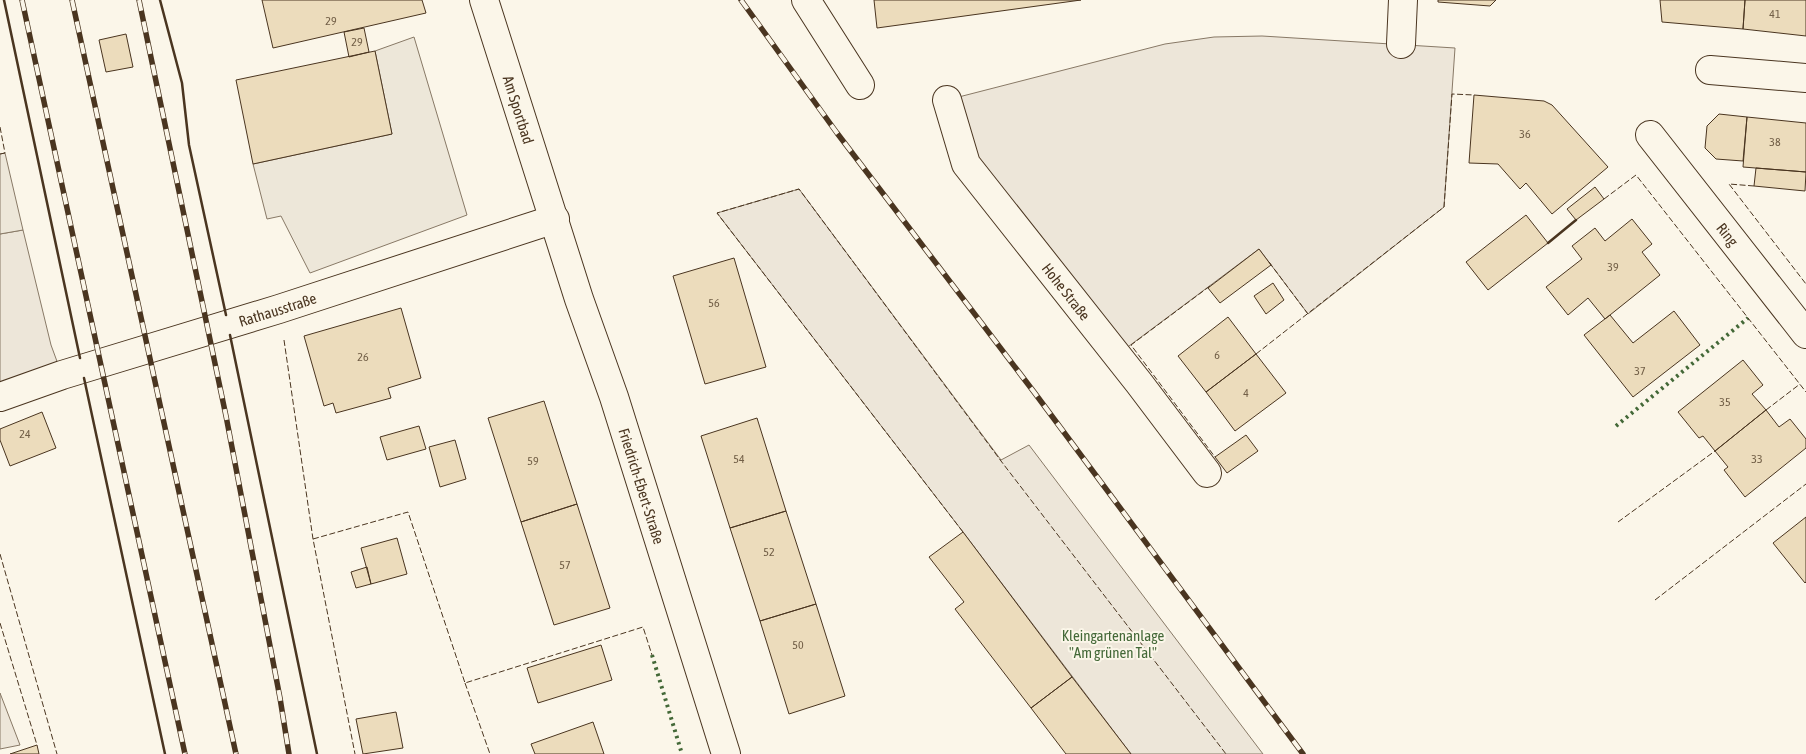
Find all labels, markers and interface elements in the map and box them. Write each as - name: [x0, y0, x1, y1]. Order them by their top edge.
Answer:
- house number: 41: [1769, 7, 1781, 21]
- house number: 29: [325, 14, 337, 28]
- house number: 29: [351, 35, 363, 49]
- street label: Am Sportbad: [500, 73, 538, 146]
- house number: 36: [1519, 127, 1531, 141]
- house number: 38: [1769, 135, 1781, 149]
- street label: Ring: [1713, 219, 1742, 250]
- street label: Hohe Straße: [1039, 260, 1094, 323]
- house number: 39: [1607, 260, 1619, 274]
- street label: Rathausstraße: [237, 289, 318, 329]
- house number: 56: [708, 296, 720, 310]
- house number: 6: [1214, 348, 1220, 362]
- house number: 26: [357, 350, 369, 364]
- house number: 37: [1634, 364, 1646, 378]
- house number: 4: [1243, 386, 1249, 400]
- house number: 35: [1719, 395, 1731, 409]
- street label: Friedrich-Ebert-Straße: [616, 426, 668, 546]
- house number: 24: [19, 427, 31, 441]
- house number: 54: [733, 452, 745, 466]
- house number: 33: [1751, 452, 1763, 466]
- house number: 59: [527, 454, 539, 468]
- house number: 52: [763, 545, 775, 559]
- house number: 57: [559, 558, 571, 572]
- park label: Kleingartenanlage "Am grünen Tal": [1062, 627, 1164, 661]
- house number: 50: [792, 638, 804, 652]

